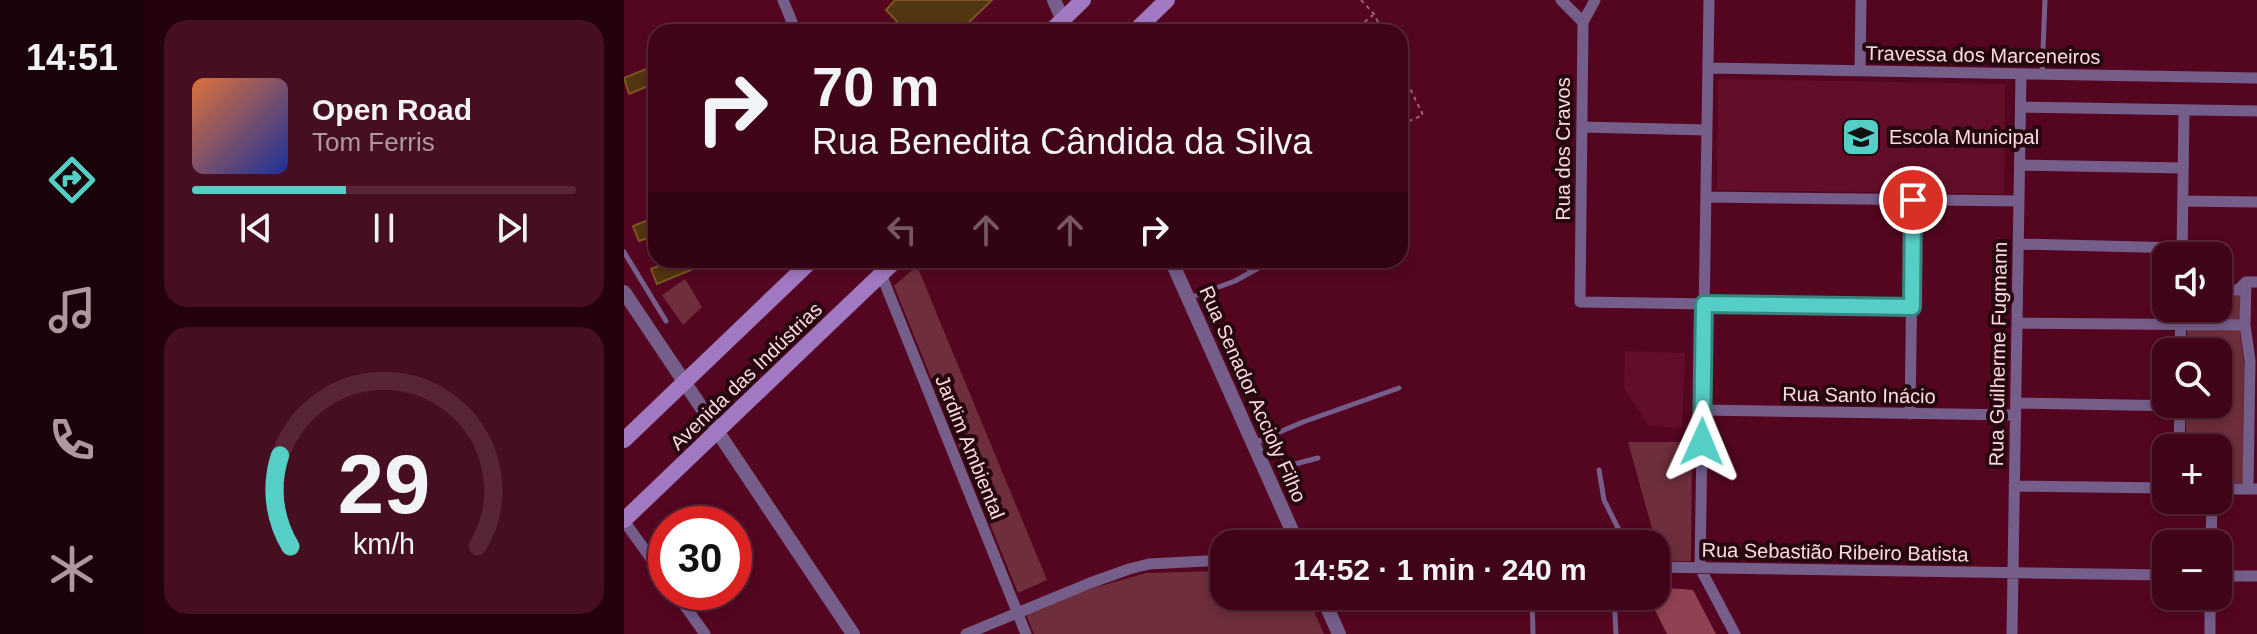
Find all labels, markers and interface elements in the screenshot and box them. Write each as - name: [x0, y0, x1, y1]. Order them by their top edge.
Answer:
- text: 14:51: [26, 37, 118, 78]
- street label: Travessa dos Marceneiros: [1865, 42, 2101, 68]
- text: 70 m: [812, 55, 940, 118]
- icon: right: [680, 56, 784, 160]
- street label: Rua dos Cravos: [1552, 77, 1574, 221]
- text: Open Road: [312, 93, 472, 126]
- school or university icon: Escola Municipal: [1840, 116, 1882, 158]
- text: Rua Benedita Cândida da Silva: [812, 121, 1312, 162]
- place label: Escola Municipal: [1889, 126, 2039, 148]
- text: Tom Ferris: [312, 127, 435, 157]
- icon: directions: [44, 152, 100, 208]
- pin: [1879, 166, 1947, 234]
- icon: arrive: [1891, 178, 1935, 222]
- icon: previous: [234, 206, 278, 250]
- icon: pause: [362, 206, 406, 250]
- icon: next: [490, 206, 534, 250]
- icon: left: [880, 208, 924, 252]
- icon: ahead: [964, 208, 1008, 252]
- icon: ahead: [1048, 208, 1092, 252]
- icon: right: [1132, 208, 1176, 252]
- street label: Rua Guilherme Fugmann: [1985, 242, 2011, 466]
- map controls: [2152, 242, 2232, 610]
- button: sound: [2152, 242, 2232, 322]
- icon: music: [44, 282, 100, 338]
- street label: Rua Senador Accioly Filho: [1195, 282, 1311, 506]
- street label: Avenida das Indústrias: [666, 298, 826, 454]
- button: search: [2152, 338, 2232, 418]
- street label: Jardim Ambiental: [931, 372, 1009, 522]
- street label: Rua Santo Inácio: [1782, 383, 1936, 407]
- position arrow: [1660, 400, 1744, 484]
- icon: phone: [44, 412, 100, 468]
- button: +: [2152, 434, 2232, 514]
- text: 29: [338, 437, 430, 530]
- speed limit sign: 30: [648, 506, 752, 610]
- text: km/h: [353, 528, 415, 560]
- button: −: [2152, 530, 2232, 610]
- street label: Rua Sebastião Ribeiro Batista: [1701, 539, 1969, 565]
- icon: climate: [44, 541, 100, 597]
- text: 14:52 · 1 min · 240 m: [1293, 553, 1587, 586]

